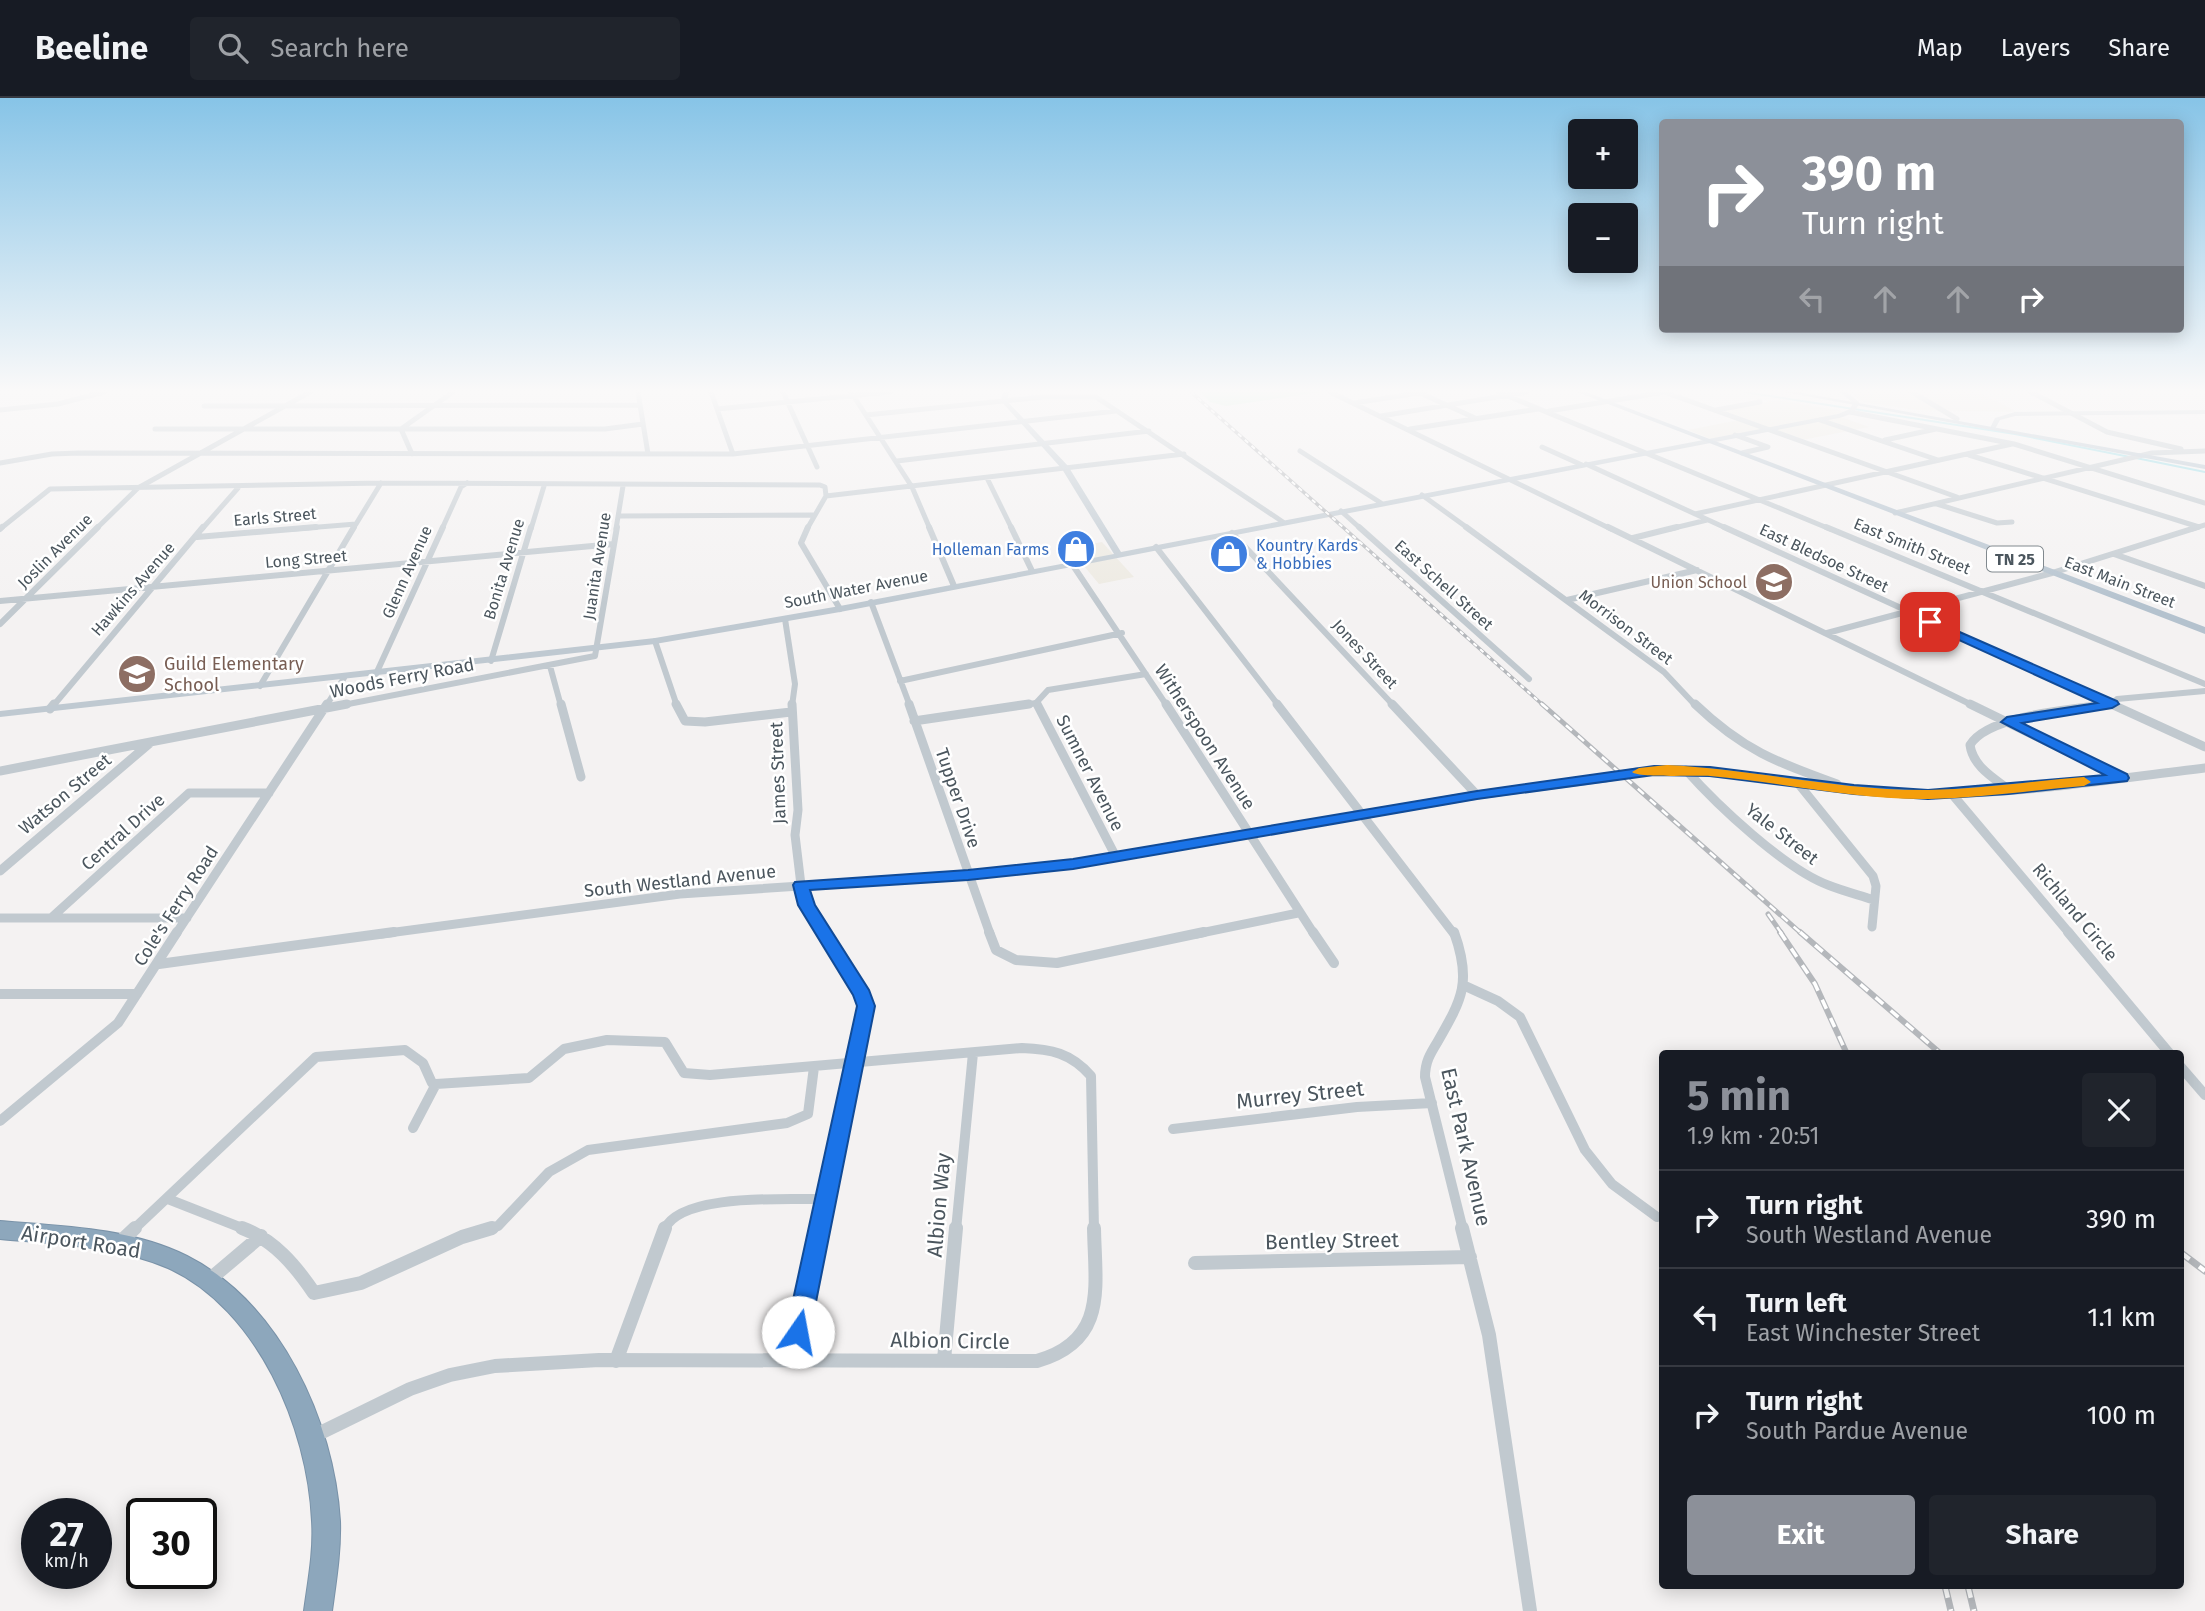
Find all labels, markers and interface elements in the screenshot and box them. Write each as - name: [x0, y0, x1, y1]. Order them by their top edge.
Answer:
- search box: [190, 17, 680, 80]
- text: Beeline: [35, 28, 148, 68]
- icon: search: [214, 29, 252, 67]
- text: Search here: [270, 33, 409, 64]
- text: Map: [1917, 34, 1963, 62]
- text: Layers: [2001, 34, 2070, 62]
- text: Share: [2108, 34, 2170, 62]
- map controls: [1568, 119, 1638, 273]
- button: +: [1568, 119, 1638, 189]
- text: 390 m: [1802, 144, 1936, 203]
- icon: right: [1687, 147, 1778, 238]
- button: −: [1568, 203, 1638, 273]
- text: Turn right: [1802, 204, 1944, 242]
- icon: left: [1793, 280, 1831, 318]
- icon: ahead: [1866, 280, 1904, 318]
- icon: ahead: [1939, 280, 1977, 318]
- icon: right: [2012, 280, 2050, 318]
- street label: Earls Street: [233, 504, 317, 530]
- street label: Joslin Avenue: [14, 510, 96, 592]
- street label: Juanita Avenue: [579, 511, 615, 621]
- street label: East Smith Street: [1851, 514, 1973, 578]
- street label: Bonita Avenue: [480, 516, 528, 622]
- street label: East Bledsoe Street: [1756, 520, 1892, 596]
- street label: Glenn Avenue: [378, 523, 436, 621]
- shop icon: Holleman Farms: [1055, 528, 1097, 570]
- shop icon: Kountry Kards & Hobbies: [1208, 533, 1250, 575]
- place label: Kountry Kards & Hobbies: [1256, 536, 1358, 573]
- street label: East Schell Street: [1391, 536, 1497, 634]
- street label: Hawkins Avenue: [87, 538, 179, 640]
- place label: Holleman Farms: [932, 540, 1049, 559]
- street label: Long Street: [264, 546, 348, 572]
- road number: TN 25: [1987, 546, 2043, 572]
- street label: East Main Street: [2062, 552, 2178, 612]
- school or university icon: Union School: [1753, 561, 1795, 603]
- street label: South Water Avenue: [783, 566, 929, 612]
- place label: Union School: [1650, 573, 1747, 592]
- street label: Morrison Street: [1575, 586, 1677, 669]
- pin: [1900, 592, 1960, 652]
- icon: arrive: [1911, 603, 1949, 641]
- street label: Jones Street: [1328, 616, 1402, 693]
- school or university icon: Guild Elementary School: [116, 653, 158, 695]
- place label: Guild Elementary School: [164, 653, 304, 696]
- street label: Woods Ferry Road: [328, 653, 476, 703]
- street label: Witherspoon Avenue: [1150, 660, 1260, 814]
- street label: Sumner Avenue: [1051, 711, 1129, 835]
- street label: James Street: [765, 721, 791, 825]
- street label: Tupper Drive: [931, 745, 985, 851]
- street label: Watson Street: [14, 749, 116, 839]
- street label: Central Drive: [77, 789, 169, 875]
- street label: Yale Street: [1741, 799, 1823, 870]
- street label: Cole's Ferry Road: [129, 842, 223, 970]
- street label: Richland Circle: [2028, 858, 2122, 966]
- street label: South Westland Avenue: [583, 860, 777, 902]
- street label: East Park Avenue: [1435, 1065, 1497, 1229]
- text: 5 min: [1687, 1071, 1791, 1121]
- button: close: [2082, 1073, 2156, 1147]
- street label: Murrey Street: [1235, 1075, 1366, 1115]
- text: 1.9 km · 20:51: [1687, 1122, 1819, 1150]
- street label: Albion Way: [921, 1151, 957, 1258]
- text: Turn right: [1746, 1190, 1863, 1221]
- icon: right: [1687, 1200, 1725, 1238]
- text: 390 m: [2086, 1204, 2156, 1235]
- street label: Airport Road: [19, 1220, 143, 1264]
- text: South Westland Avenue: [1746, 1221, 1992, 1249]
- street label: Bentley Street: [1265, 1227, 1400, 1255]
- text: Turn left: [1746, 1288, 1847, 1319]
- position arrow: [761, 1295, 835, 1369]
- icon: left: [1687, 1298, 1725, 1336]
- text: 1.1 km: [2087, 1302, 2156, 1333]
- text: East Winchester Street: [1746, 1319, 1980, 1347]
- street label: Albion Circle: [890, 1327, 1010, 1355]
- text: Turn right: [1746, 1386, 1863, 1417]
- icon: right: [1687, 1396, 1725, 1434]
- text: 100 m: [2087, 1400, 2156, 1431]
- text: South Pardue Avenue: [1746, 1417, 1968, 1445]
- button: Exit: [1687, 1495, 1915, 1575]
- button: Share: [1929, 1495, 2156, 1575]
- speed limit sign: 30: [126, 1498, 217, 1589]
- text: 27: [49, 1513, 84, 1555]
- text: km/h: [44, 1550, 89, 1572]

